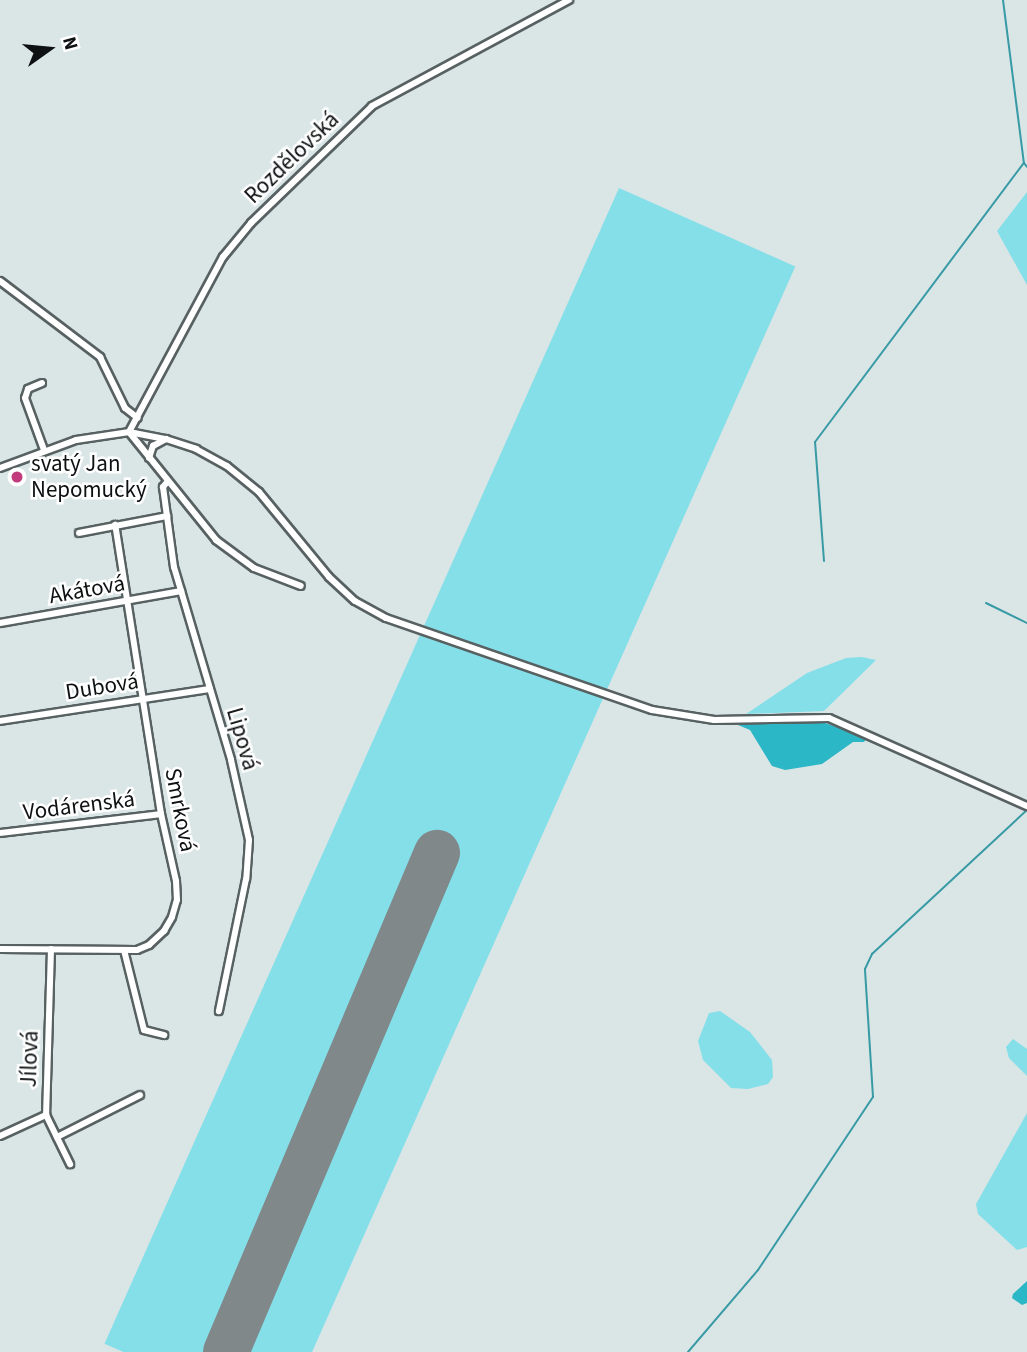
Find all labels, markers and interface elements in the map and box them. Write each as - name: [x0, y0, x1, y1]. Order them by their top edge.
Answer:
- north arrow: [14, 14, 84, 84]
- text: N: [55, 34, 84, 53]
- street label: Rozdělovská: [239, 106, 345, 210]
- place label: svatý Jan Nepomucký: [31, 450, 147, 504]
- marker: svatý Jan Nepomucký: [9, 469, 25, 485]
- street label: Akátová: [47, 570, 127, 610]
- street label: Dubová: [63, 668, 141, 706]
- street label: Lipová: [220, 705, 264, 773]
- street label: Smrková: [158, 766, 202, 854]
- street label: Vodárenská: [22, 785, 136, 827]
- street label: Jílová: [15, 1030, 45, 1088]

